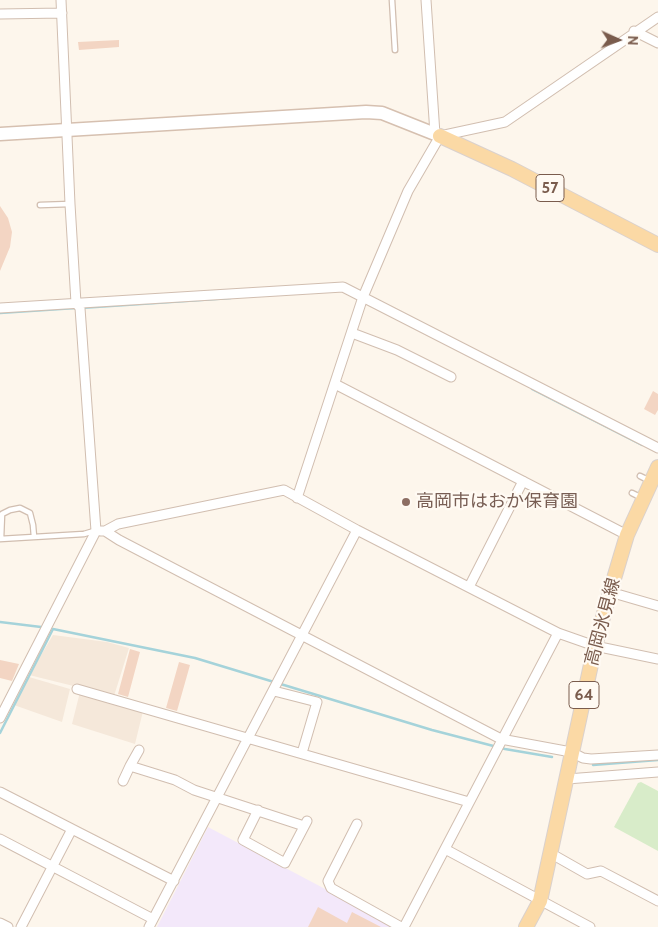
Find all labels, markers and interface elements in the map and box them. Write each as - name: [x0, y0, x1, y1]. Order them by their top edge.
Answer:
- north arrow: [593, 15, 643, 65]
- text: N: [624, 35, 642, 46]
- road number: 57: [536, 174, 564, 202]
- place label: 高岡市はおか保育園: [416, 491, 578, 513]
- marker: 高岡市はおか保育園: [400, 496, 412, 508]
- street label: 高岡氷見線: [581, 576, 625, 668]
- road number: 64: [569, 682, 599, 708]

